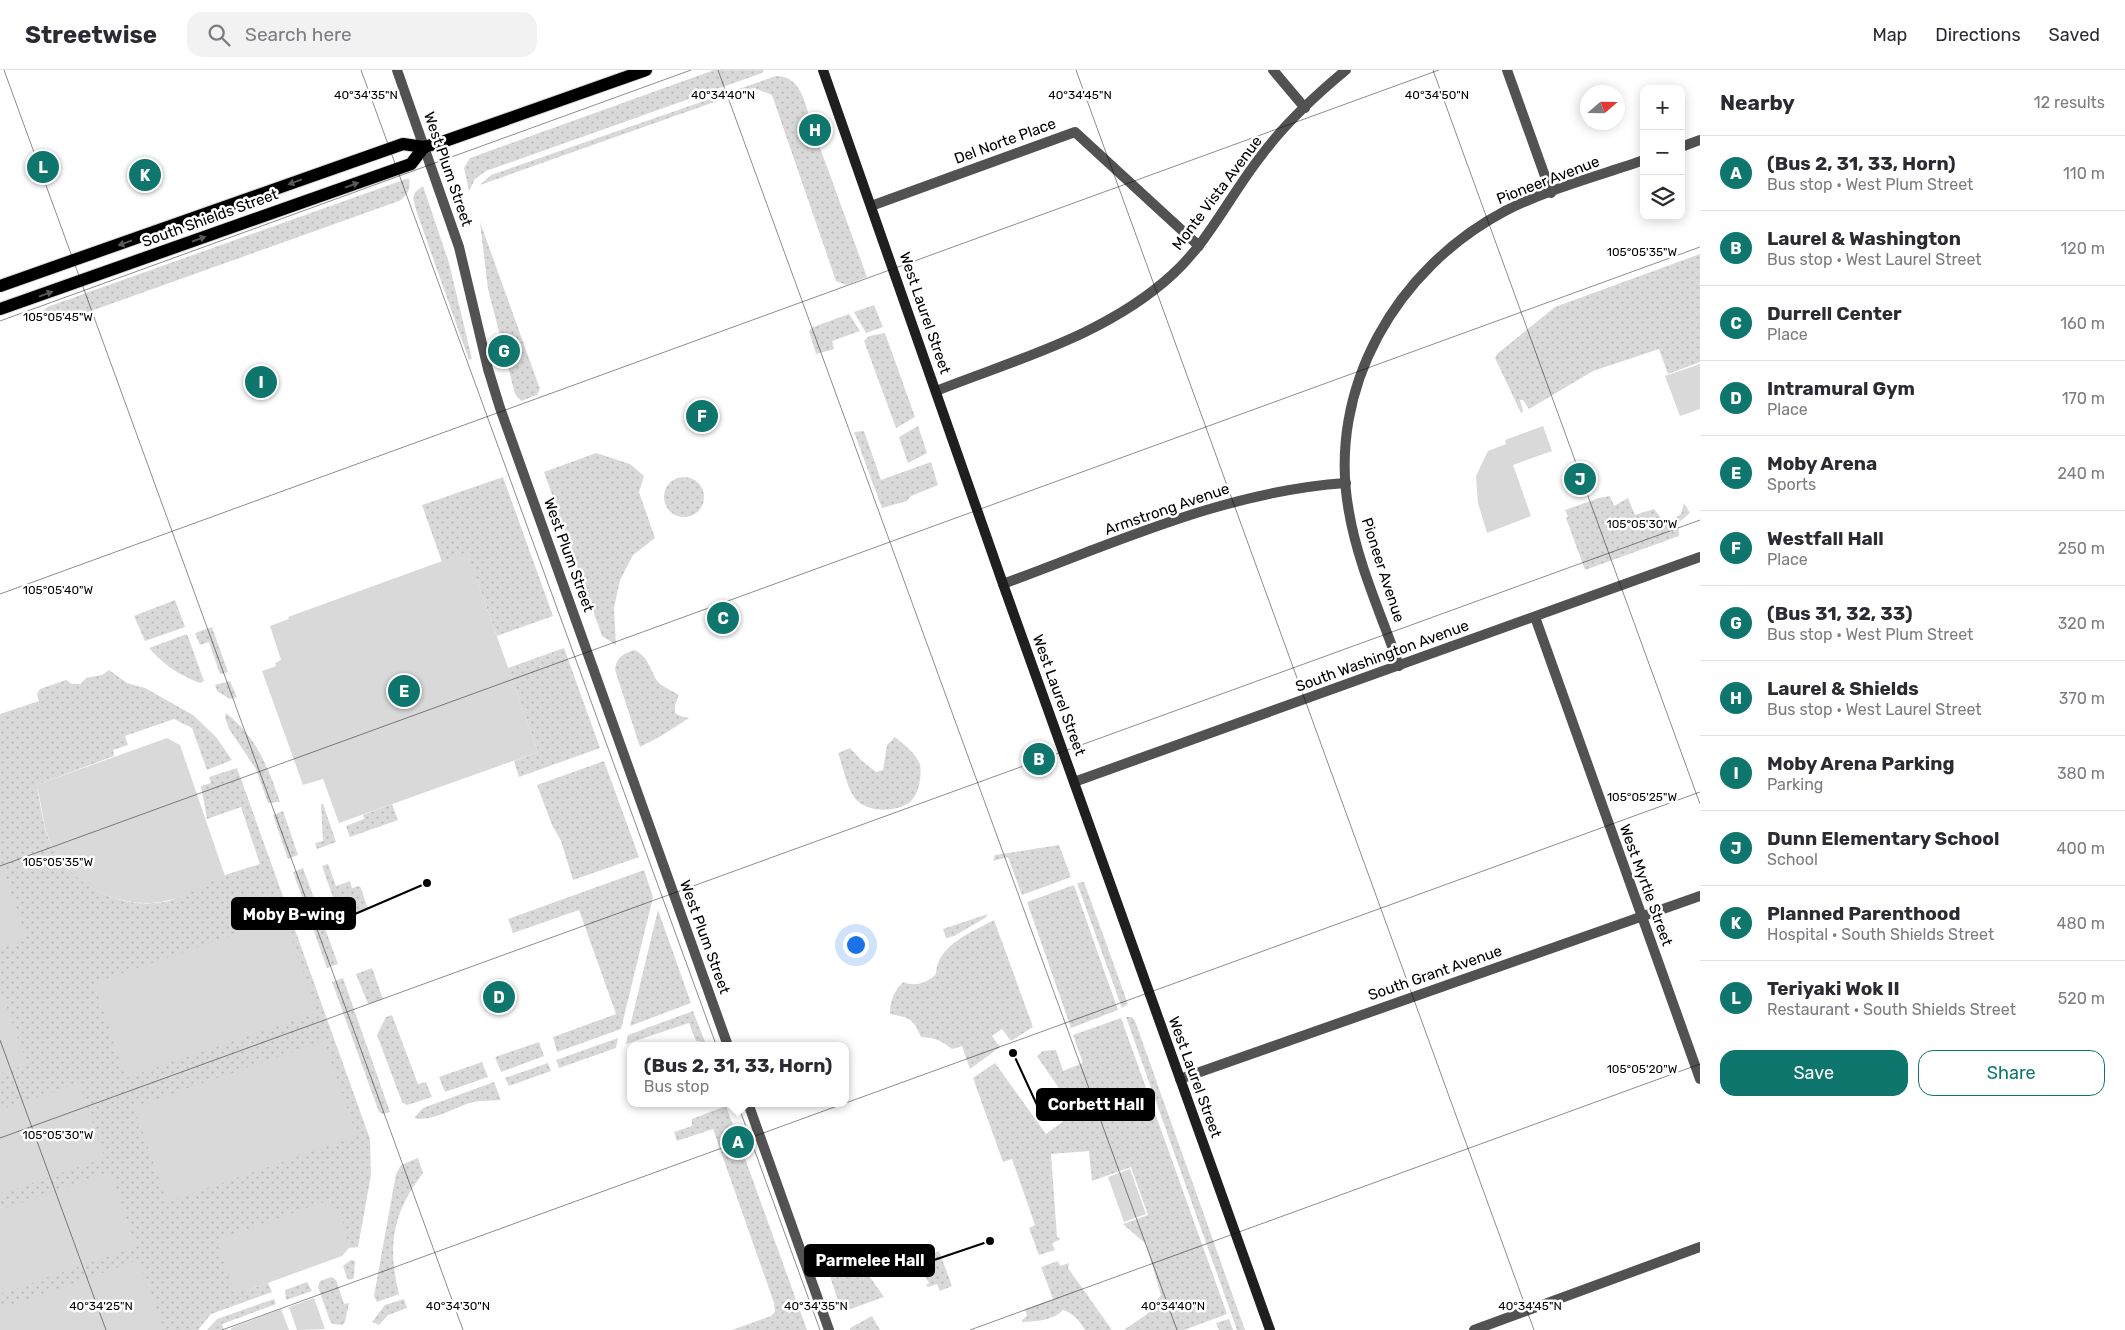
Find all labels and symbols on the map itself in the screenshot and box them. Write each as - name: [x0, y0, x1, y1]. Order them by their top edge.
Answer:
- north arrow: [1580, 85, 1625, 130]
- text: 40°34'35"N: [334, 88, 398, 102]
- text: 40°34'40"N: [691, 88, 755, 102]
- text: 40°34'45"N: [1048, 88, 1112, 102]
- text: 40°34'50"N: [1405, 88, 1469, 102]
- street label: West Plum Street: [420, 109, 476, 229]
- pin: H: [799, 111, 831, 149]
- street label: Del Norte Place: [952, 114, 1058, 168]
- street label: Monte Vista Avenue: [1168, 132, 1266, 254]
- pin: L: [27, 148, 59, 186]
- street label: Pioneer Avenue: [1494, 152, 1602, 208]
- pin: K: [129, 156, 161, 194]
- one-way arrow: [287, 179, 302, 187]
- one-way arrow: [345, 180, 360, 188]
- street label: South Shields Street: [140, 185, 281, 251]
- one-way arrow: [192, 235, 207, 242]
- one-way arrow: [117, 239, 132, 247]
- text: 105°05'35"W: [1607, 245, 1678, 259]
- street label: West Laurel Street: [896, 250, 954, 376]
- one-way arrow: [39, 290, 54, 298]
- text: 105°05'45"W: [23, 310, 93, 324]
- pin: G: [488, 332, 520, 370]
- pin: I: [245, 363, 277, 401]
- pin: F: [686, 397, 718, 435]
- pin: J: [1564, 460, 1596, 498]
- street label: Armstrong Avenue: [1102, 479, 1232, 539]
- street label: West Plum Street: [540, 496, 598, 615]
- street label: Pioneer Avenue: [1358, 515, 1408, 625]
- text: 105°05'30"W: [1607, 517, 1678, 531]
- text: 105°05'40"W: [23, 583, 94, 597]
- pin: C: [707, 599, 739, 637]
- street label: South Washington Avenue: [1293, 616, 1471, 696]
- street label: West Laurel Street: [1029, 632, 1089, 758]
- pin: E: [388, 672, 420, 710]
- pin: B: [1023, 740, 1055, 778]
- text: 105°05'25"W: [1607, 790, 1677, 804]
- street label: West Myrtle Street: [1616, 822, 1676, 948]
- text: 105°05'35"W: [23, 855, 94, 869]
- street label: West Plum Street: [676, 878, 734, 997]
- callout: Moby B-wing: [232, 898, 355, 929]
- text: Moby B-wing: [243, 905, 345, 924]
- your location: [843, 932, 869, 958]
- street label: South Grant Avenue: [1366, 942, 1504, 1004]
- pin: D: [483, 978, 515, 1016]
- street label: West Laurel Street: [1165, 1014, 1225, 1140]
- text: 105°05'20"W: [1607, 1062, 1678, 1076]
- callout: Corbett Hall: [1037, 1089, 1154, 1120]
- text: Corbett Hall: [1048, 1095, 1144, 1114]
- pin: A: [722, 1123, 754, 1161]
- text: 105°05'30"W: [23, 1128, 94, 1142]
- callout: Parmelee Hall: [805, 1245, 934, 1276]
- text: Parmelee Hall: [815, 1251, 925, 1270]
- text: 40°34'25"N: [69, 1299, 133, 1313]
- text: 40°34'30"N: [426, 1299, 490, 1313]
- text: 40°34'35"N: [784, 1299, 848, 1313]
- text: 40°34'40"N: [1141, 1299, 1205, 1313]
- text: 40°34'45"N: [1498, 1299, 1562, 1313]

